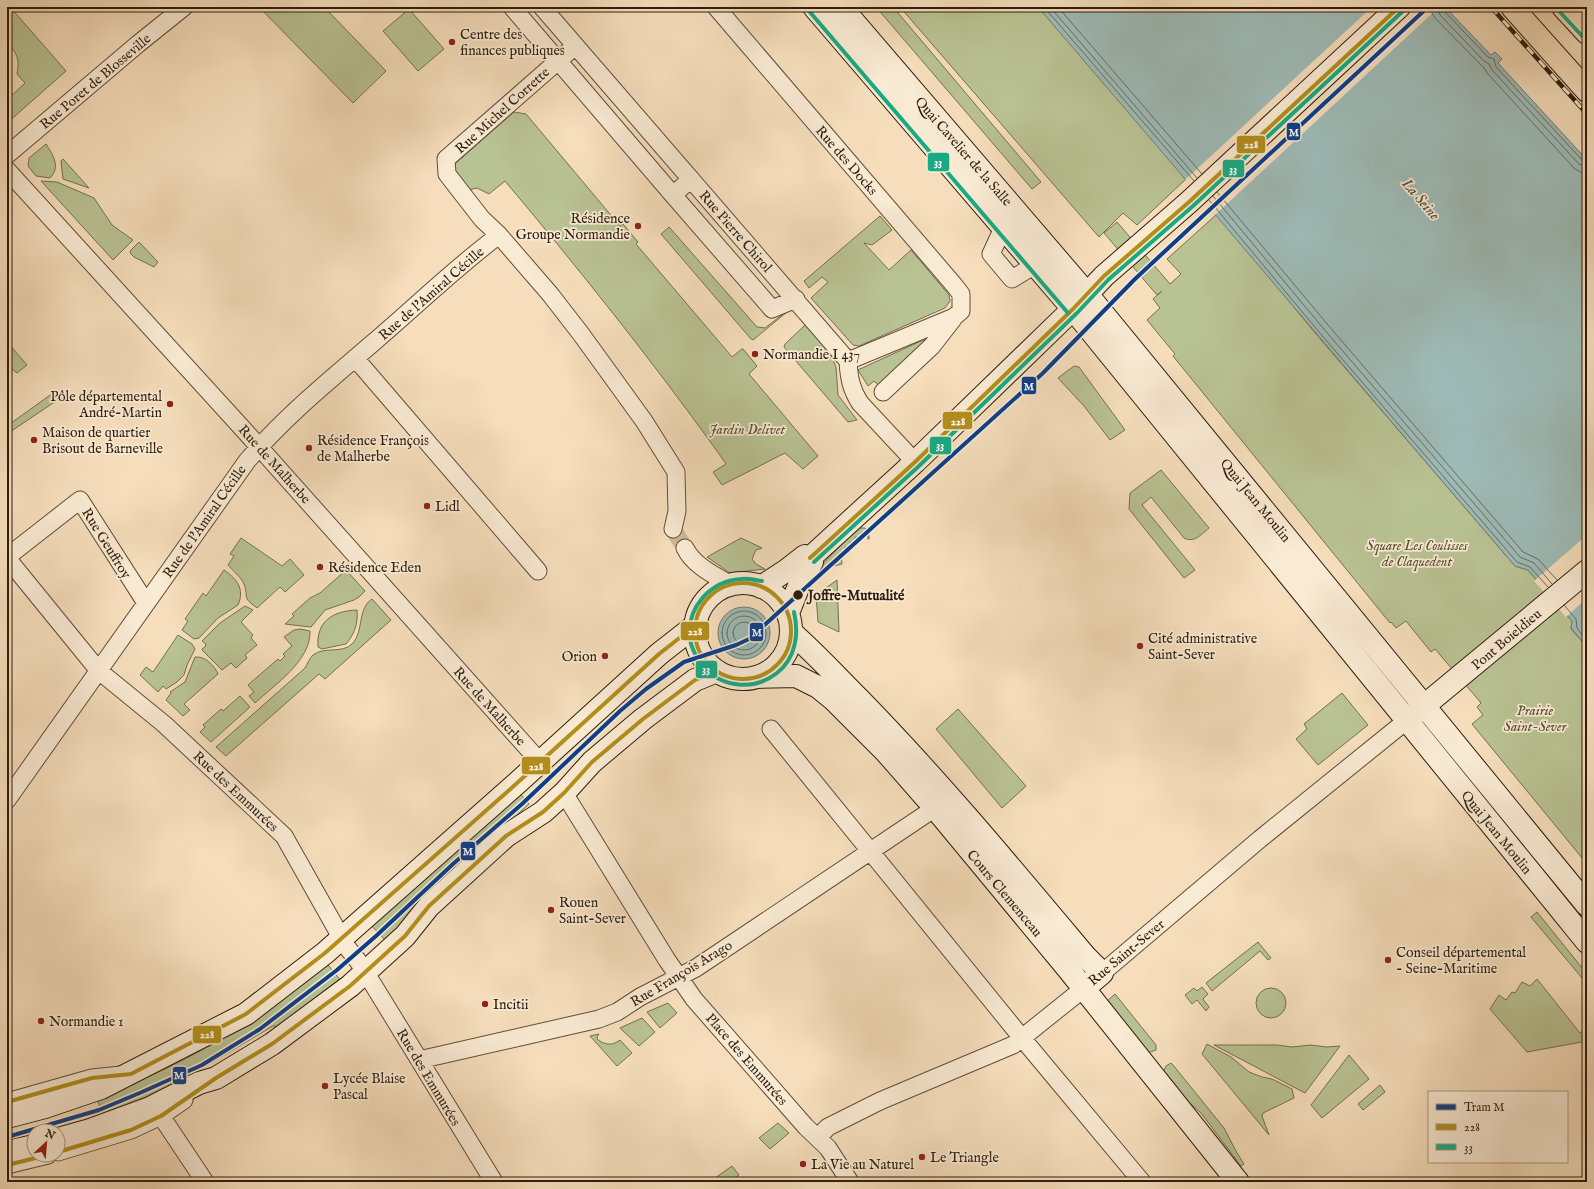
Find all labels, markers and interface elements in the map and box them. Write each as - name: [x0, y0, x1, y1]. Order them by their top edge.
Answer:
- place label: Centre des finances publiques: [460, 26, 565, 60]
- street label: Rue Poret de Blosseville: [36, 30, 155, 134]
- marker: Centre des finances publiques: [447, 37, 457, 47]
- street label: Rue Michel Corrette: [452, 63, 554, 158]
- street label: Quai Cavelier de la Salle: [911, 93, 1016, 211]
- street label: Rue des Docks: [811, 122, 881, 199]
- line badge: M: [1286, 122, 1301, 141]
- text: M: [1289, 126, 1300, 140]
- line badge: 228: [1236, 135, 1266, 154]
- text: 228: [1244, 138, 1258, 152]
- line badge: 33: [927, 152, 950, 172]
- text: 33: [934, 156, 942, 170]
- line badge: 33: [1222, 159, 1245, 178]
- text: 33: [1229, 163, 1237, 177]
- water label: La Seine: [1397, 174, 1444, 224]
- street label: Rue Pierre Chirol: [695, 187, 776, 277]
- place label: Résidence Groupe Normandie: [516, 210, 631, 244]
- marker: Résidence Groupe Normandie: [633, 221, 643, 231]
- street label: Rue de l'Amiral Cécille: [375, 243, 488, 344]
- place label: Normandie I 437: [763, 346, 860, 364]
- marker: Normandie I 437: [750, 349, 760, 359]
- line badge: M: [1021, 376, 1037, 395]
- text: M: [1024, 380, 1035, 394]
- place label: Pôle départemental André-Martin: [50, 388, 163, 422]
- marker: Pôle départemental André-Martin: [165, 399, 175, 409]
- line badge: 228: [942, 411, 973, 430]
- text: 228: [951, 415, 965, 429]
- street label: Rue de Malherbe: [234, 421, 315, 508]
- park label: Jardin Delivet: [709, 421, 785, 439]
- place label: Maison de quartier Brisout de Barneville: [42, 424, 164, 458]
- place label: Résidence François de Malherbe: [317, 432, 429, 466]
- marker: Maison de quartier Brisout de Barneville: [29, 435, 39, 445]
- line badge: 33: [929, 436, 952, 455]
- text: 33: [936, 439, 944, 453]
- marker: Résidence François de Malherbe: [304, 443, 314, 453]
- street label: Quai Jean Moulin: [1216, 455, 1295, 547]
- street label: Rue de l'Amiral Cécille: [159, 461, 251, 582]
- place label: Lidl: [435, 498, 460, 516]
- marker: Lidl: [422, 501, 432, 511]
- street label: Rue Geuffroy: [77, 505, 135, 582]
- park label: Square Les Coulisses de Claquedent: [1366, 537, 1469, 571]
- place label: Résidence Eden: [328, 559, 422, 577]
- marker: Résidence Eden: [315, 562, 325, 572]
- place label: Joffre-Mutualité: [806, 587, 905, 605]
- marker: Joffre-Mutualité: [791, 588, 805, 602]
- street label: Pont Boieldieu: [1468, 605, 1545, 674]
- line badge: 228: [680, 621, 710, 641]
- line badge: M: [749, 622, 764, 642]
- text: 228: [688, 625, 702, 639]
- text: M: [752, 626, 763, 640]
- place label: Cité administrative Saint-Sever: [1148, 630, 1258, 664]
- marker: Cité administrative Saint-Sever: [1135, 641, 1145, 651]
- place label: Orion: [562, 648, 598, 666]
- marker: Orion: [600, 651, 610, 661]
- line badge: 33: [695, 660, 718, 679]
- street label: Rue de Malherbe: [449, 663, 530, 750]
- text: 33: [702, 663, 710, 677]
- park label: Prairie Saint-Sever: [1504, 702, 1568, 736]
- street label: Rue des Emmurées: [189, 747, 282, 836]
- line badge: 228: [521, 756, 551, 775]
- text: 228: [529, 760, 543, 774]
- street label: Quai Jean Moulin: [1457, 787, 1536, 879]
- line badge: M: [460, 841, 476, 861]
- text: M: [463, 845, 474, 859]
- street label: Cours Clemenceau: [962, 846, 1046, 941]
- place label: Rouen Saint-Sever: [559, 894, 626, 928]
- marker: Rouen Saint-Sever: [546, 905, 556, 915]
- street label: Rue Saint-Sever: [1085, 916, 1169, 990]
- street label: Rue François Arago: [627, 936, 736, 1011]
- place label: Conseil départemental - Seine-Maritime: [1396, 944, 1526, 978]
- marker: Conseil départemental - Seine-Maritime: [1383, 955, 1393, 965]
- place label: Incitii: [493, 996, 529, 1014]
- marker: Incitii: [480, 999, 490, 1009]
- street label: Place des Emmurées: [701, 1010, 791, 1110]
- place label: Normandie 1: [49, 1013, 124, 1031]
- marker: Normandie 1: [36, 1016, 46, 1026]
- line badge: 228: [192, 1025, 222, 1044]
- street label: Rue des Emmurées: [392, 1025, 464, 1130]
- text: 228: [200, 1028, 214, 1042]
- line badge: M: [172, 1066, 187, 1085]
- text: M: [174, 1069, 185, 1083]
- place label: Lycée Blaise Pascal: [333, 1070, 406, 1104]
- marker: Lycée Blaise Pascal: [320, 1081, 330, 1091]
- legend: [1428, 1091, 1568, 1163]
- text: Tram M: [1464, 1100, 1505, 1115]
- text: 228: [1464, 1120, 1480, 1135]
- north arrow: [26, 1123, 66, 1163]
- text: N: [42, 1126, 58, 1143]
- text: 33: [1464, 1140, 1473, 1155]
- place label: Le Triangle: [930, 1149, 999, 1167]
- marker: Le Triangle: [917, 1152, 927, 1162]
- place label: La Vie au Naturel: [811, 1156, 914, 1174]
- marker: La Vie au Naturel: [798, 1159, 808, 1169]

